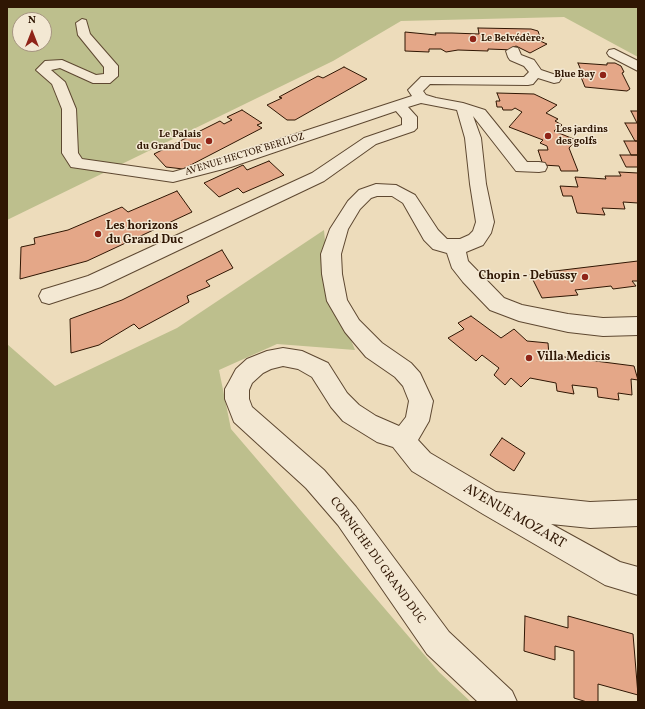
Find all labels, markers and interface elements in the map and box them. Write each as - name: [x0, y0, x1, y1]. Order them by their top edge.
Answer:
- north arrow: [12, 12, 52, 52]
- text: N: [28, 13, 36, 28]
- place label: Le Belvédère: [481, 33, 541, 45]
- marker: Le Belvédère: [468, 34, 478, 44]
- place label: Blue Bay: [554, 69, 595, 81]
- marker: Blue Bay: [598, 70, 608, 80]
- place label: Les jardins des golfs: [556, 124, 608, 148]
- place label: Le Palais du Grand Duc: [137, 129, 201, 152]
- street label: AVENUE HECTOR BERLIOZ: [184, 131, 306, 179]
- marker: Les jardins des golfs: [543, 131, 553, 141]
- marker: Le Palais du Grand Duc: [204, 136, 214, 146]
- place label: Les horizons du Grand Duc: [106, 220, 183, 248]
- marker: Les horizons du Grand Duc: [93, 229, 103, 239]
- place label: Chopin - Debussy: [478, 270, 577, 284]
- marker: Chopin - Debussy: [580, 272, 590, 282]
- place label: Villa Medicis: [537, 351, 610, 365]
- marker: Villa Medicis: [524, 353, 534, 363]
- street label: AVENUE MOZART: [460, 481, 568, 553]
- street label: CORNICHE DU GRAND DUC: [326, 495, 428, 627]

